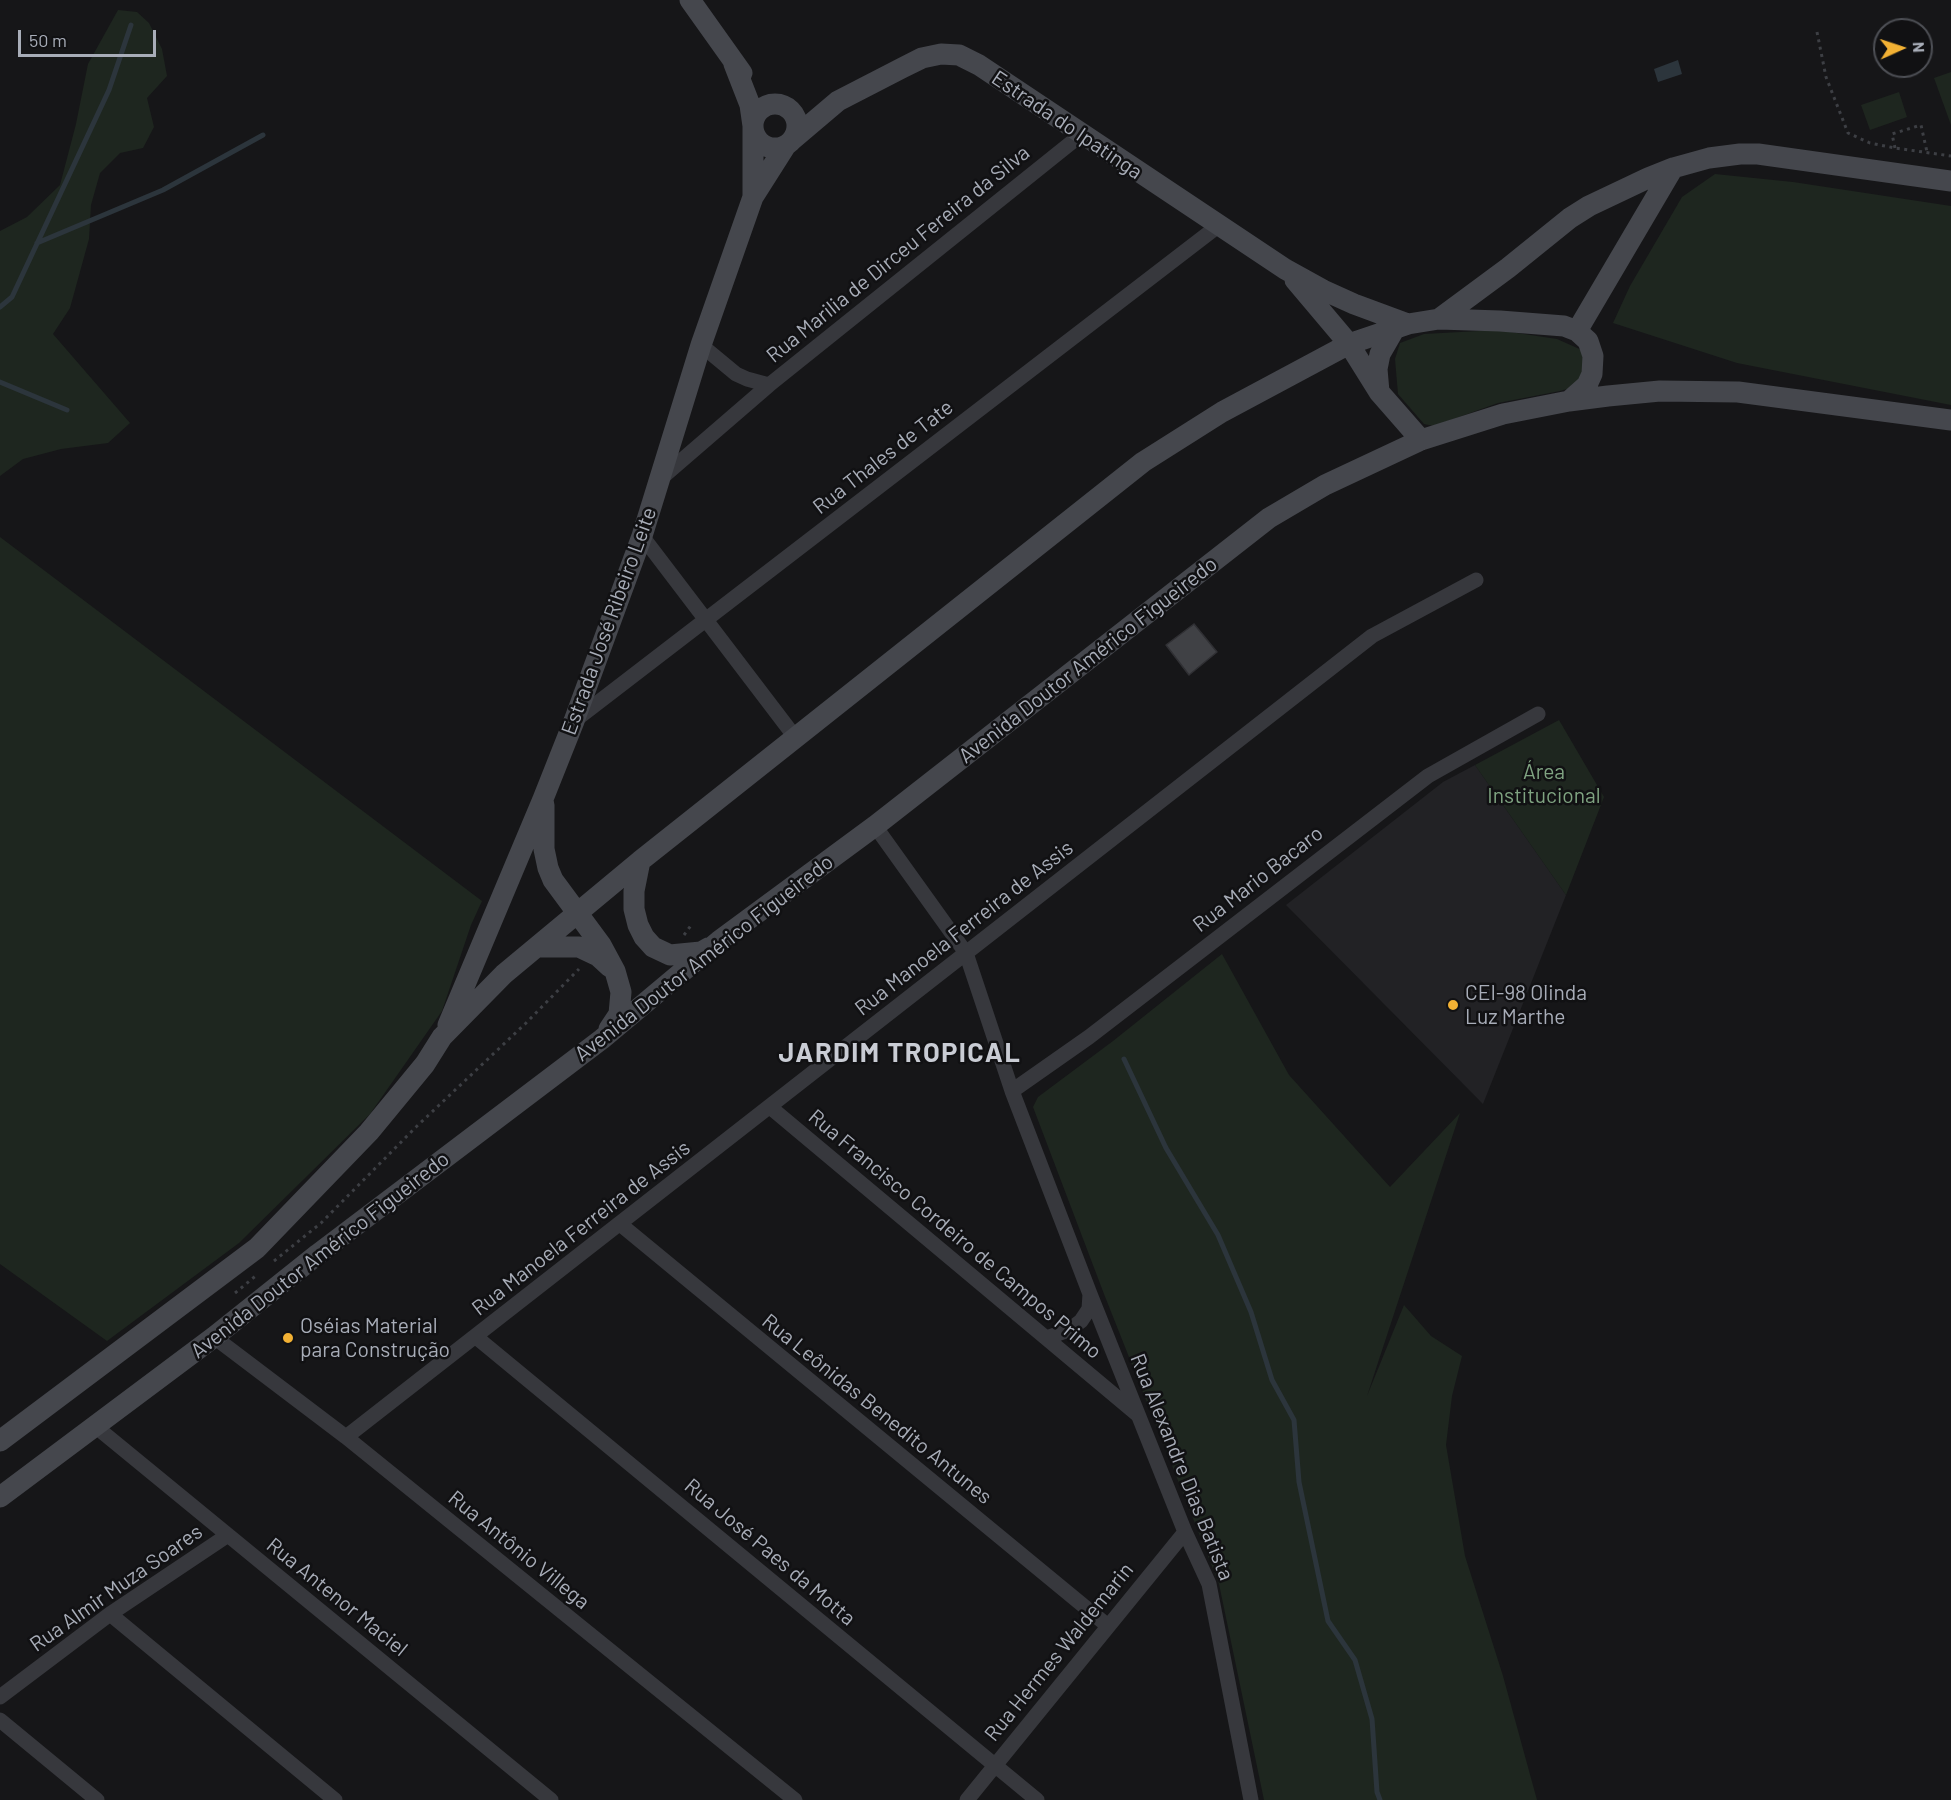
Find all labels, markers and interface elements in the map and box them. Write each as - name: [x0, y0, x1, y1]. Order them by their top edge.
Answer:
- scale bar: [21, 18, 159, 56]
- north arrow: [1873, 18, 1933, 78]
- text: 50 m: [29, 29, 67, 51]
- text: N: [1910, 41, 1929, 53]
- street label: Estrada do Ipatinga: [987, 65, 1147, 185]
- street label: Rua Marilia de Dirceu Fereira da Silva: [761, 140, 1035, 368]
- street label: Rua Thales de Tate: [808, 394, 958, 520]
- street label: Estrada José Ribeiro Leite: [556, 504, 662, 738]
- street label: Avenida Doutor Américo Figueiredo: [954, 551, 1222, 769]
- park label: Área Institucional: [1487, 759, 1601, 809]
- street label: Rua Mario Bacaro: [1188, 820, 1328, 938]
- street label: Rua Manoela Ferreira de Assis: [850, 835, 1078, 1021]
- street label: Avenida Doutor Américo Figueiredo: [570, 849, 838, 1067]
- place label: CEI-98 Olinda Luz Marthe: [1465, 980, 1587, 1030]
- marker: CEI-98 Olinda Luz Marthe: [1446, 998, 1460, 1012]
- district label: JARDIM TROPICAL: [779, 1037, 1021, 1069]
- street label: Rua Francisco Cordeiro de Campos Primo: [803, 1104, 1107, 1364]
- street label: Rua Manoela Ferreira de Assis: [467, 1135, 695, 1321]
- street label: Avenida Doutor Américo Figueiredo: [186, 1146, 454, 1364]
- street label: Rua Leônidas Benedito Antunes: [757, 1308, 997, 1510]
- place label: Oséias Material para Construção: [300, 1313, 450, 1363]
- marker: Oséias Material para Construção: [281, 1331, 295, 1345]
- street label: Rua Alexandre Dias Batista: [1125, 1350, 1239, 1584]
- street label: Rua José Paes da Motta: [679, 1473, 861, 1631]
- street label: Rua Antônio Villega: [443, 1485, 595, 1615]
- street label: Rua Almir Muza Soares: [25, 1519, 207, 1657]
- street label: Rua Antenor Maciel: [261, 1532, 413, 1662]
- street label: Rua Hermes Waldemarin: [979, 1558, 1139, 1746]

